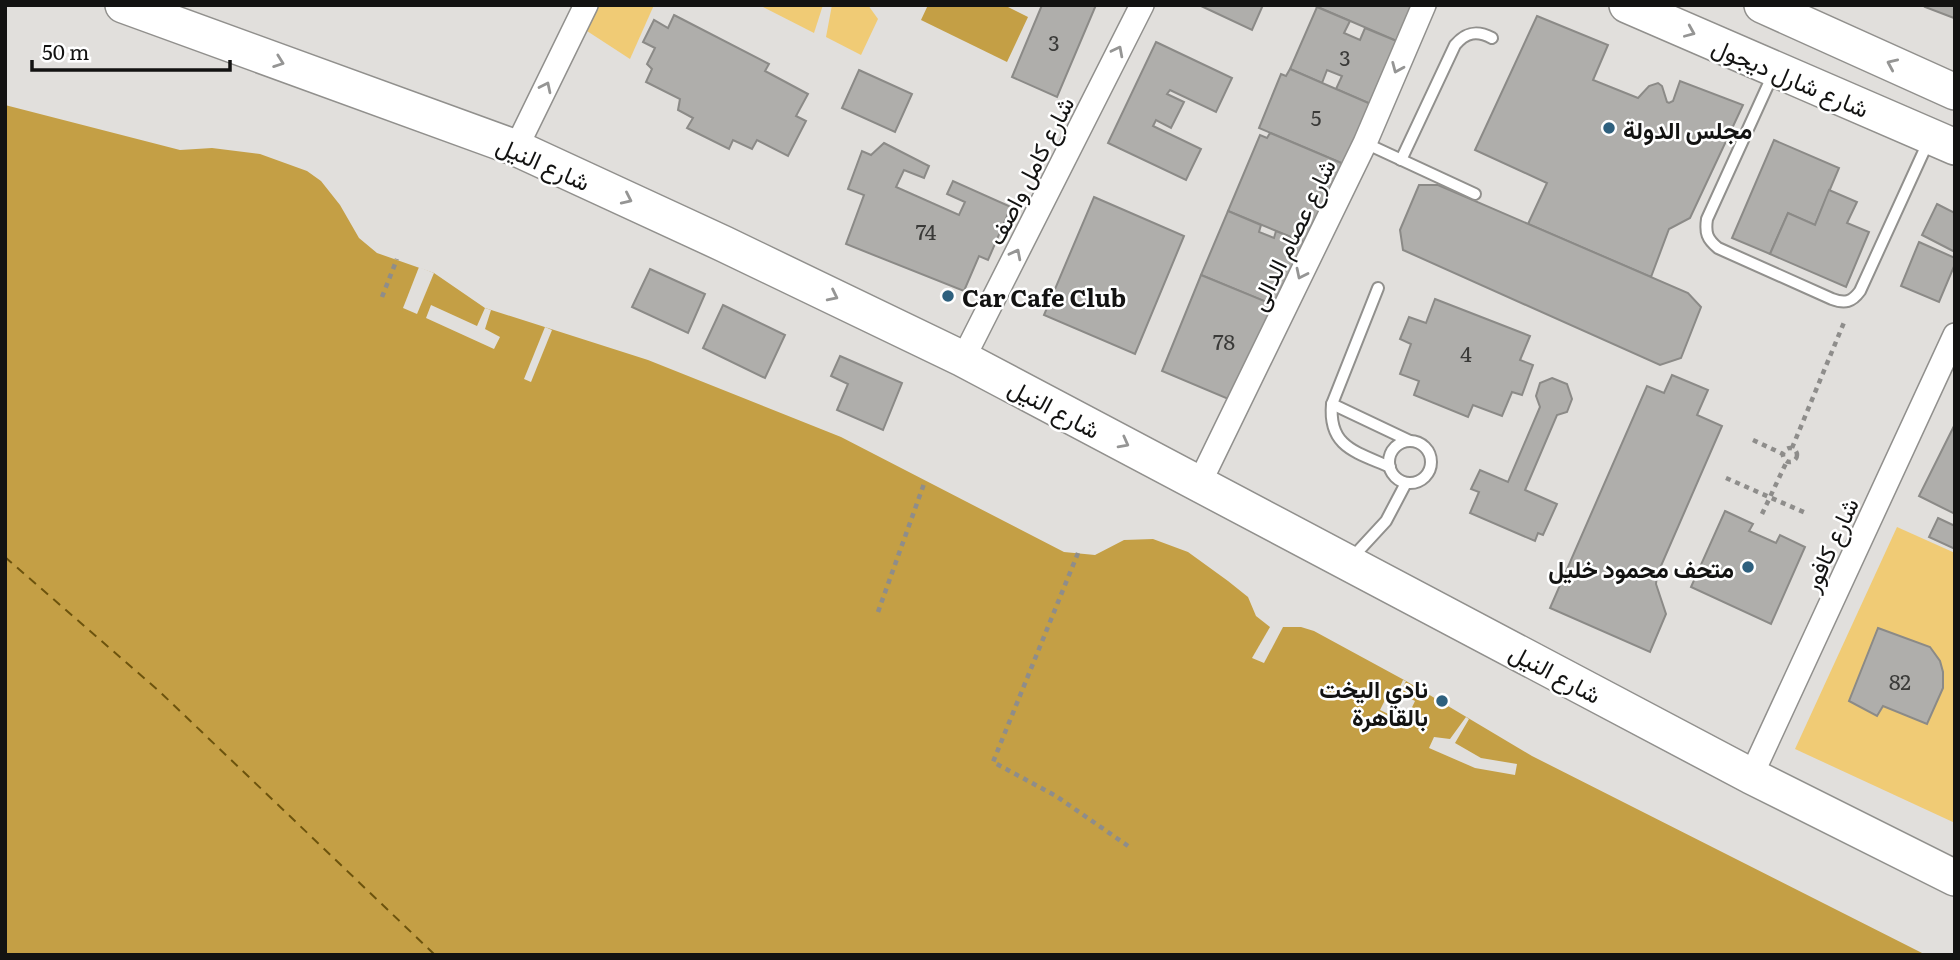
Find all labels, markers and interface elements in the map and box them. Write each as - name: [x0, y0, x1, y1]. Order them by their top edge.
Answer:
- one-way arrow: [1683, 24, 1695, 38]
- house number: 3: [1048, 26, 1060, 57]
- street label: شارع شارل ديجول: [1707, 27, 1875, 126]
- scale bar: [32, 28, 229, 72]
- text: 50 m: [42, 35, 89, 66]
- house number: 3: [1339, 41, 1351, 72]
- one-way arrow: [1110, 46, 1124, 58]
- one-way arrow: [273, 54, 285, 68]
- one-way arrow: [1887, 58, 1900, 72]
- one-way arrow: [1391, 61, 1405, 73]
- one-way arrow: [538, 82, 552, 94]
- street label: شارع كامل واصف: [977, 90, 1082, 251]
- house number: 5: [1311, 101, 1321, 132]
- place label: مجلس الدولة: [1623, 111, 1752, 146]
- marker: مجلس الدولة: [1601, 120, 1617, 136]
- street label: شارع النيل: [491, 126, 596, 199]
- street label: شارع عصام الدالى: [1239, 152, 1344, 316]
- one-way arrow: [620, 191, 632, 205]
- house number: 74: [916, 215, 937, 246]
- one-way arrow: [1008, 249, 1022, 261]
- one-way arrow: [1295, 267, 1309, 279]
- place label: Car Cafe Club: [962, 279, 1126, 314]
- one-way arrow: [826, 288, 838, 302]
- marker: Car Cafe Club: [940, 288, 956, 304]
- house number: 78: [1213, 325, 1235, 356]
- house number: 4: [1460, 337, 1472, 368]
- street label: شارع النيل: [1002, 368, 1107, 447]
- one-way arrow: [1117, 434, 1129, 448]
- street label: شارع كافور: [1792, 491, 1867, 598]
- place label: متحف محمود خليل: [1548, 550, 1734, 585]
- marker: متحف محمود خليل: [1740, 559, 1756, 575]
- street label: شارع النيل: [1503, 633, 1608, 712]
- house number: 82: [1889, 665, 1911, 696]
- place label: نادي اليخت بالقاهرة: [1319, 670, 1428, 733]
- marker: نادي اليخت بالقاهرة: [1434, 693, 1450, 709]

